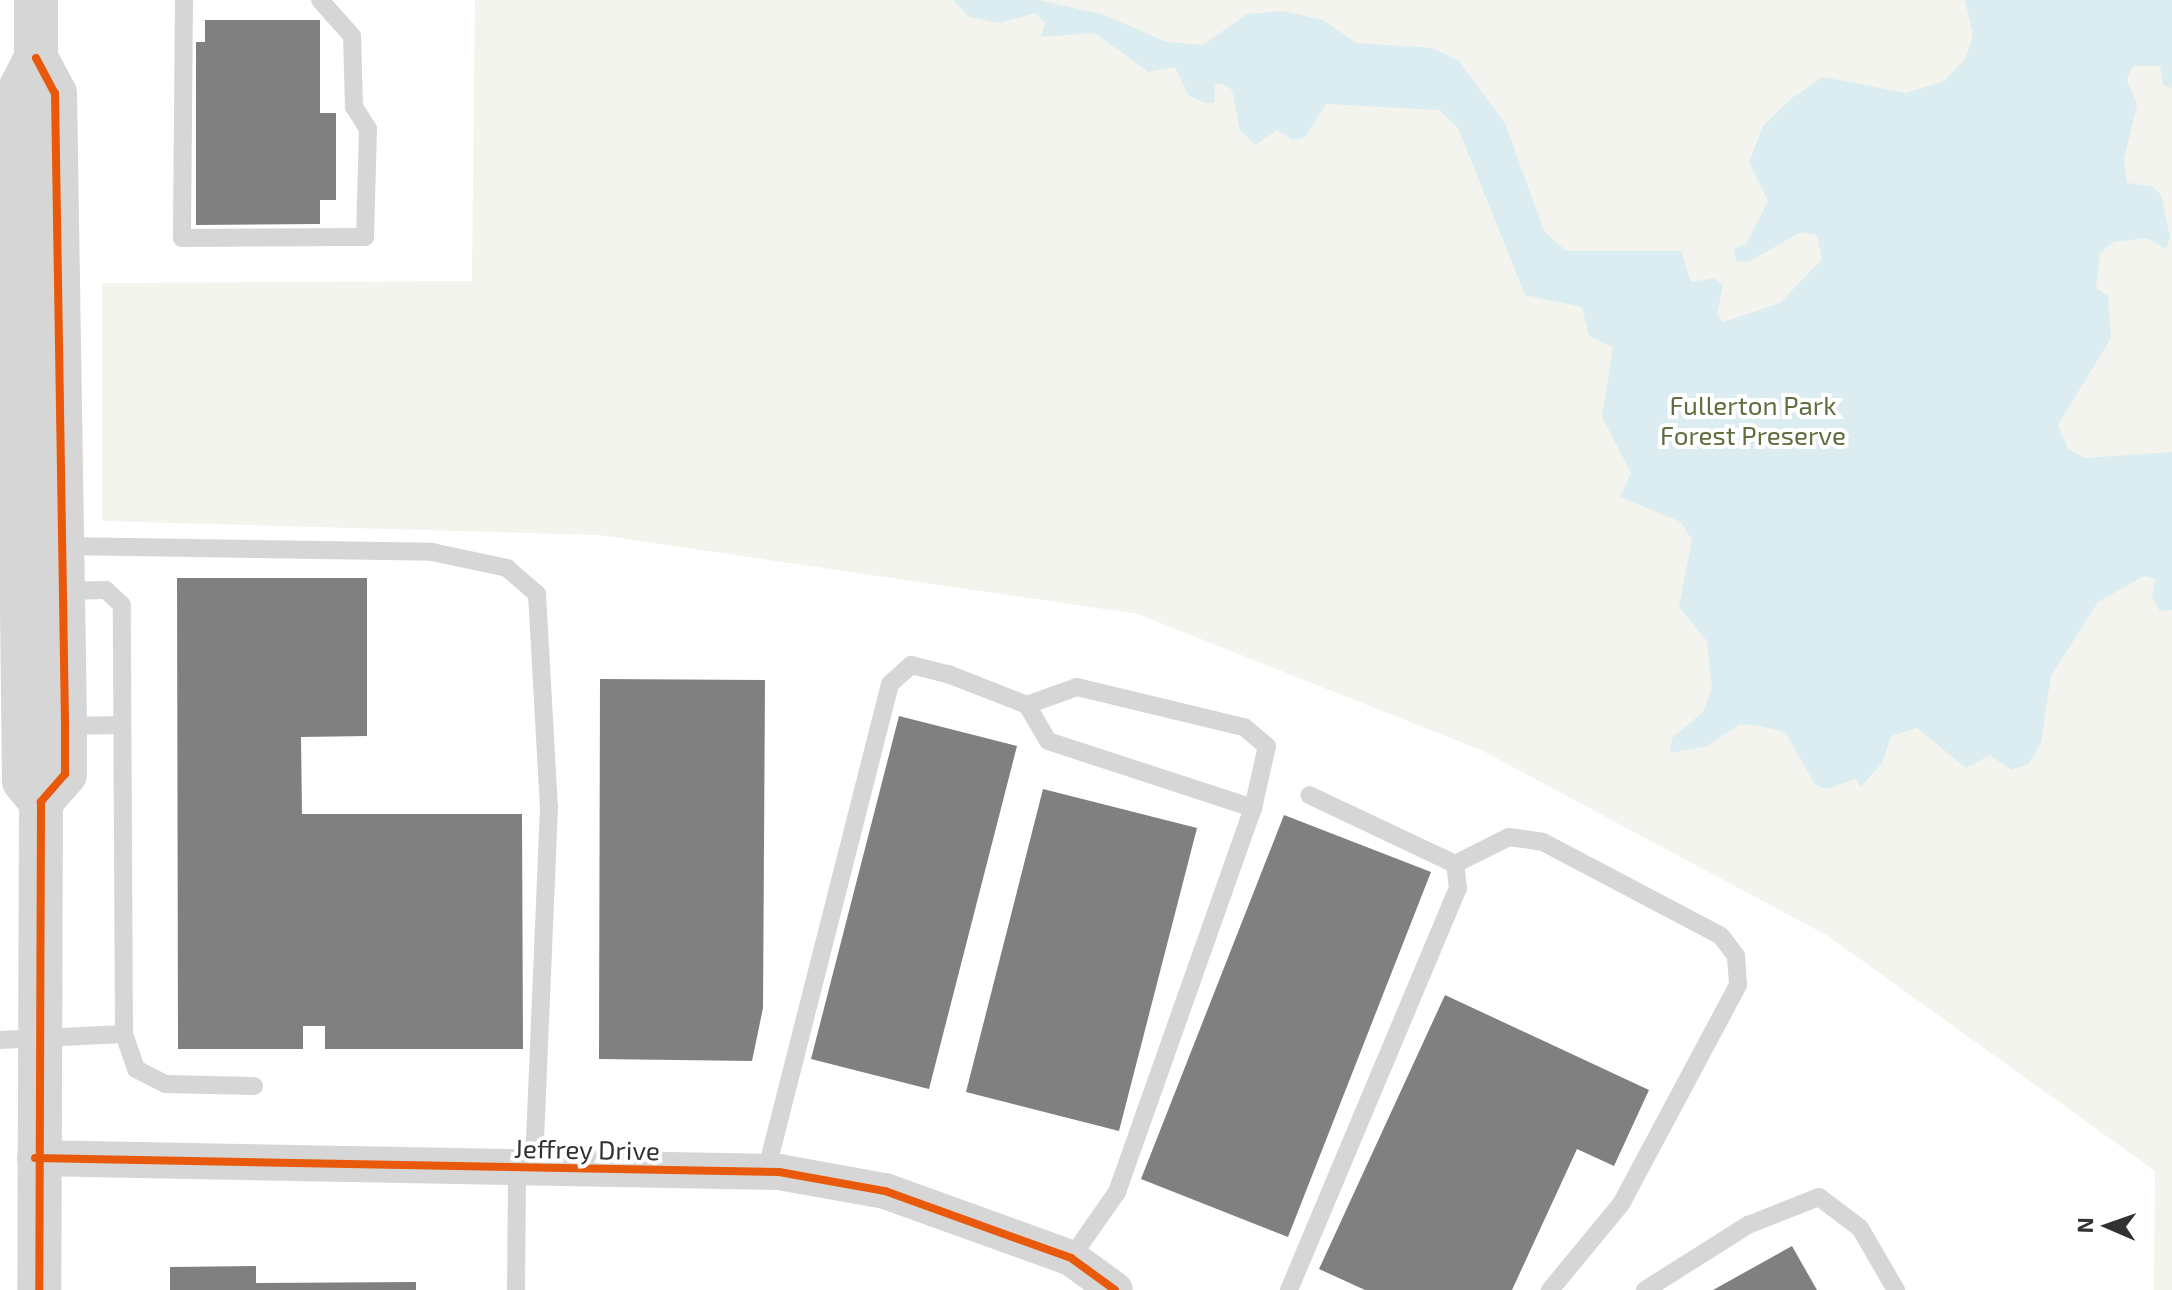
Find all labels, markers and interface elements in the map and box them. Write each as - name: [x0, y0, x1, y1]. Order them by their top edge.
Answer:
- park label: Fullerton Park Forest Preserve: [1660, 389, 1846, 450]
- street label: Jeffrey Drive: [513, 1132, 661, 1166]
- north arrow: [2068, 1186, 2148, 1266]
- text: N: [2071, 1217, 2097, 1234]

